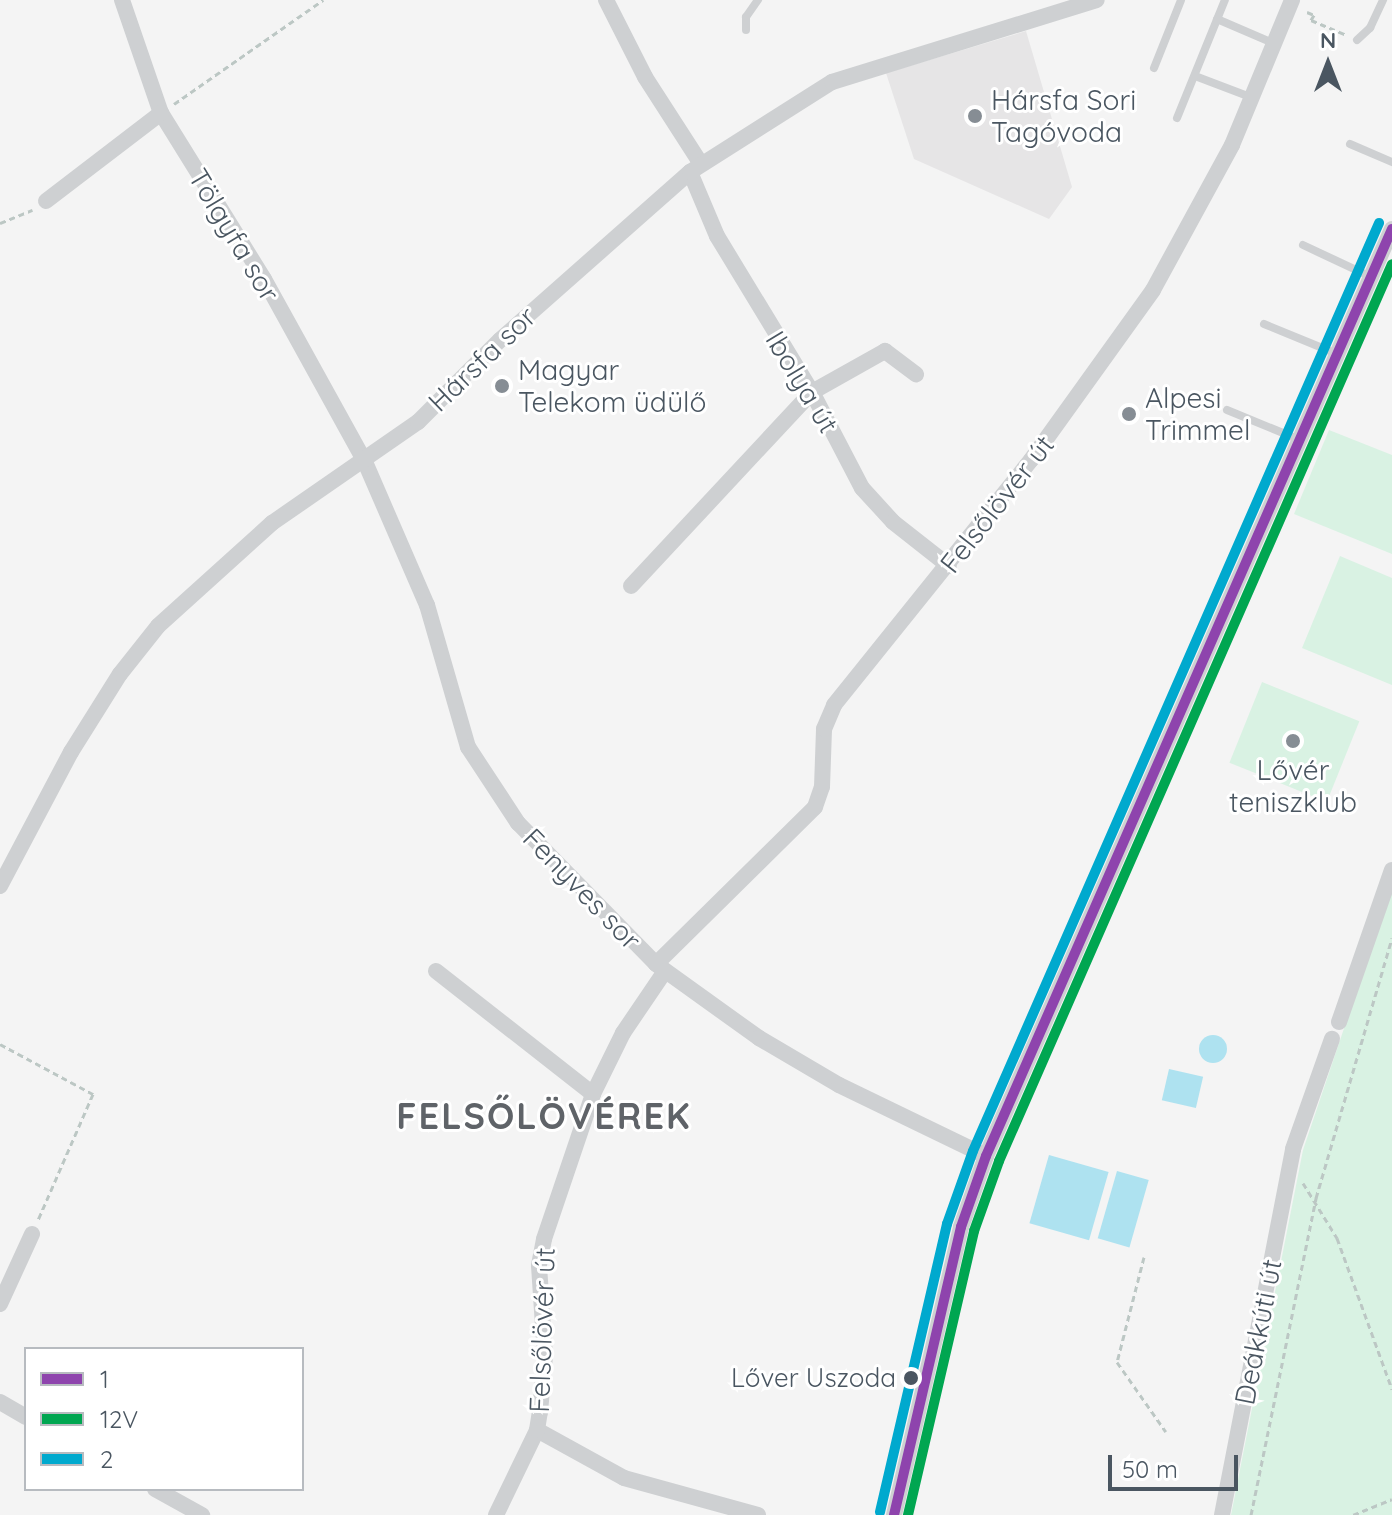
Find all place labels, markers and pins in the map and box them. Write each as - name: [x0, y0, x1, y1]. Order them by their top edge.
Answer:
- place label: Hársfa Sori Tagóvoda: [991, 83, 1136, 149]
- marker: Hársfa Sori Tagóvoda: [966, 107, 984, 125]
- place label: Magyar Telekom üdülő: [518, 353, 706, 419]
- marker: Magyar Telekom üdülő: [493, 377, 511, 395]
- place label: Alpesi Trimmel: [1145, 381, 1250, 447]
- marker: Alpesi Trimmel: [1120, 405, 1138, 423]
- marker: Lővér teniszklub: [1284, 732, 1302, 750]
- place label: Lővér teniszklub: [1229, 753, 1357, 819]
- place label: Lőver Uszoda: [731, 1362, 896, 1394]
- marker: Lőver Uszoda: [903, 1370, 919, 1386]

